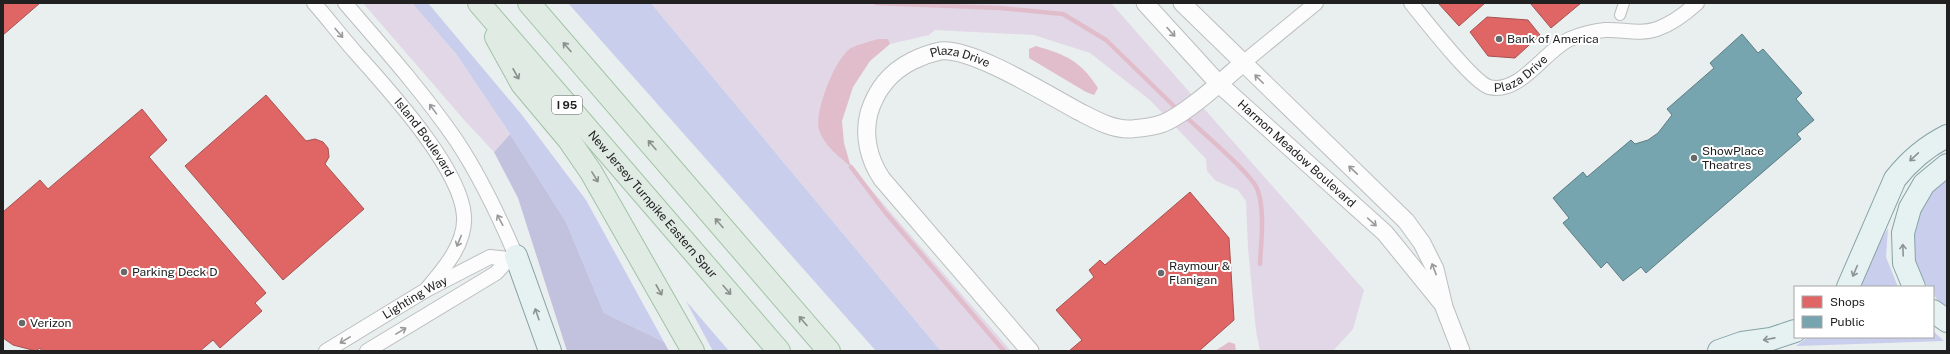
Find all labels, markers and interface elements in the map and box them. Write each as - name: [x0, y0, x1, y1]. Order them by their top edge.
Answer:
- one-way arrow: [1166, 27, 1176, 37]
- one-way arrow: [334, 28, 343, 38]
- place label: Bank of America: [1507, 32, 1599, 46]
- marker: Bank of America: [1494, 34, 1504, 44]
- one-way arrow: [562, 41, 571, 52]
- street label: Plaza Drive: [928, 44, 992, 70]
- street label: Plaza Drive: [1493, 52, 1551, 95]
- one-way arrow: [513, 67, 521, 79]
- one-way arrow: [1254, 74, 1264, 84]
- street label: Island Boulevard: [391, 95, 457, 179]
- road number: I 95: [552, 96, 582, 114]
- street label: Harmon Meadow Boulevard: [1235, 97, 1359, 210]
- one-way arrow: [429, 104, 437, 115]
- street label: New Jersey Turnpike Eastern Spur: [585, 128, 720, 281]
- one-way arrow: [647, 140, 656, 150]
- place label: ShowPlace Theatres: [1702, 144, 1764, 172]
- one-way arrow: [1910, 152, 1920, 161]
- marker: ShowPlace Theatres: [1689, 153, 1699, 163]
- one-way arrow: [1348, 166, 1358, 175]
- one-way arrow: [591, 171, 599, 183]
- one-way arrow: [496, 214, 503, 226]
- one-way arrow: [714, 218, 723, 228]
- one-way arrow: [1367, 218, 1377, 227]
- one-way arrow: [454, 235, 462, 247]
- one-way arrow: [1899, 244, 1907, 257]
- place label: Raymour & Flanigan: [1169, 259, 1230, 287]
- one-way arrow: [1430, 264, 1438, 276]
- place label: Parking Deck D: [132, 265, 218, 279]
- one-way arrow: [1851, 265, 1858, 277]
- marker: Parking Deck D: [119, 267, 129, 277]
- marker: Raymour & Flanigan: [1156, 268, 1166, 278]
- street label: Lighting Way: [380, 273, 450, 322]
- one-way arrow: [656, 284, 663, 296]
- one-way arrow: [722, 285, 731, 296]
- legend: [1794, 286, 1934, 338]
- text: Shops: [1830, 295, 1865, 309]
- one-way arrow: [533, 309, 541, 321]
- text: Public: [1830, 315, 1865, 329]
- place label: Verizon: [30, 316, 71, 330]
- one-way arrow: [799, 316, 808, 327]
- marker: Verizon: [17, 318, 27, 328]
- one-way arrow: [395, 326, 407, 334]
- one-way arrow: [1763, 335, 1776, 343]
- one-way arrow: [339, 336, 351, 344]

